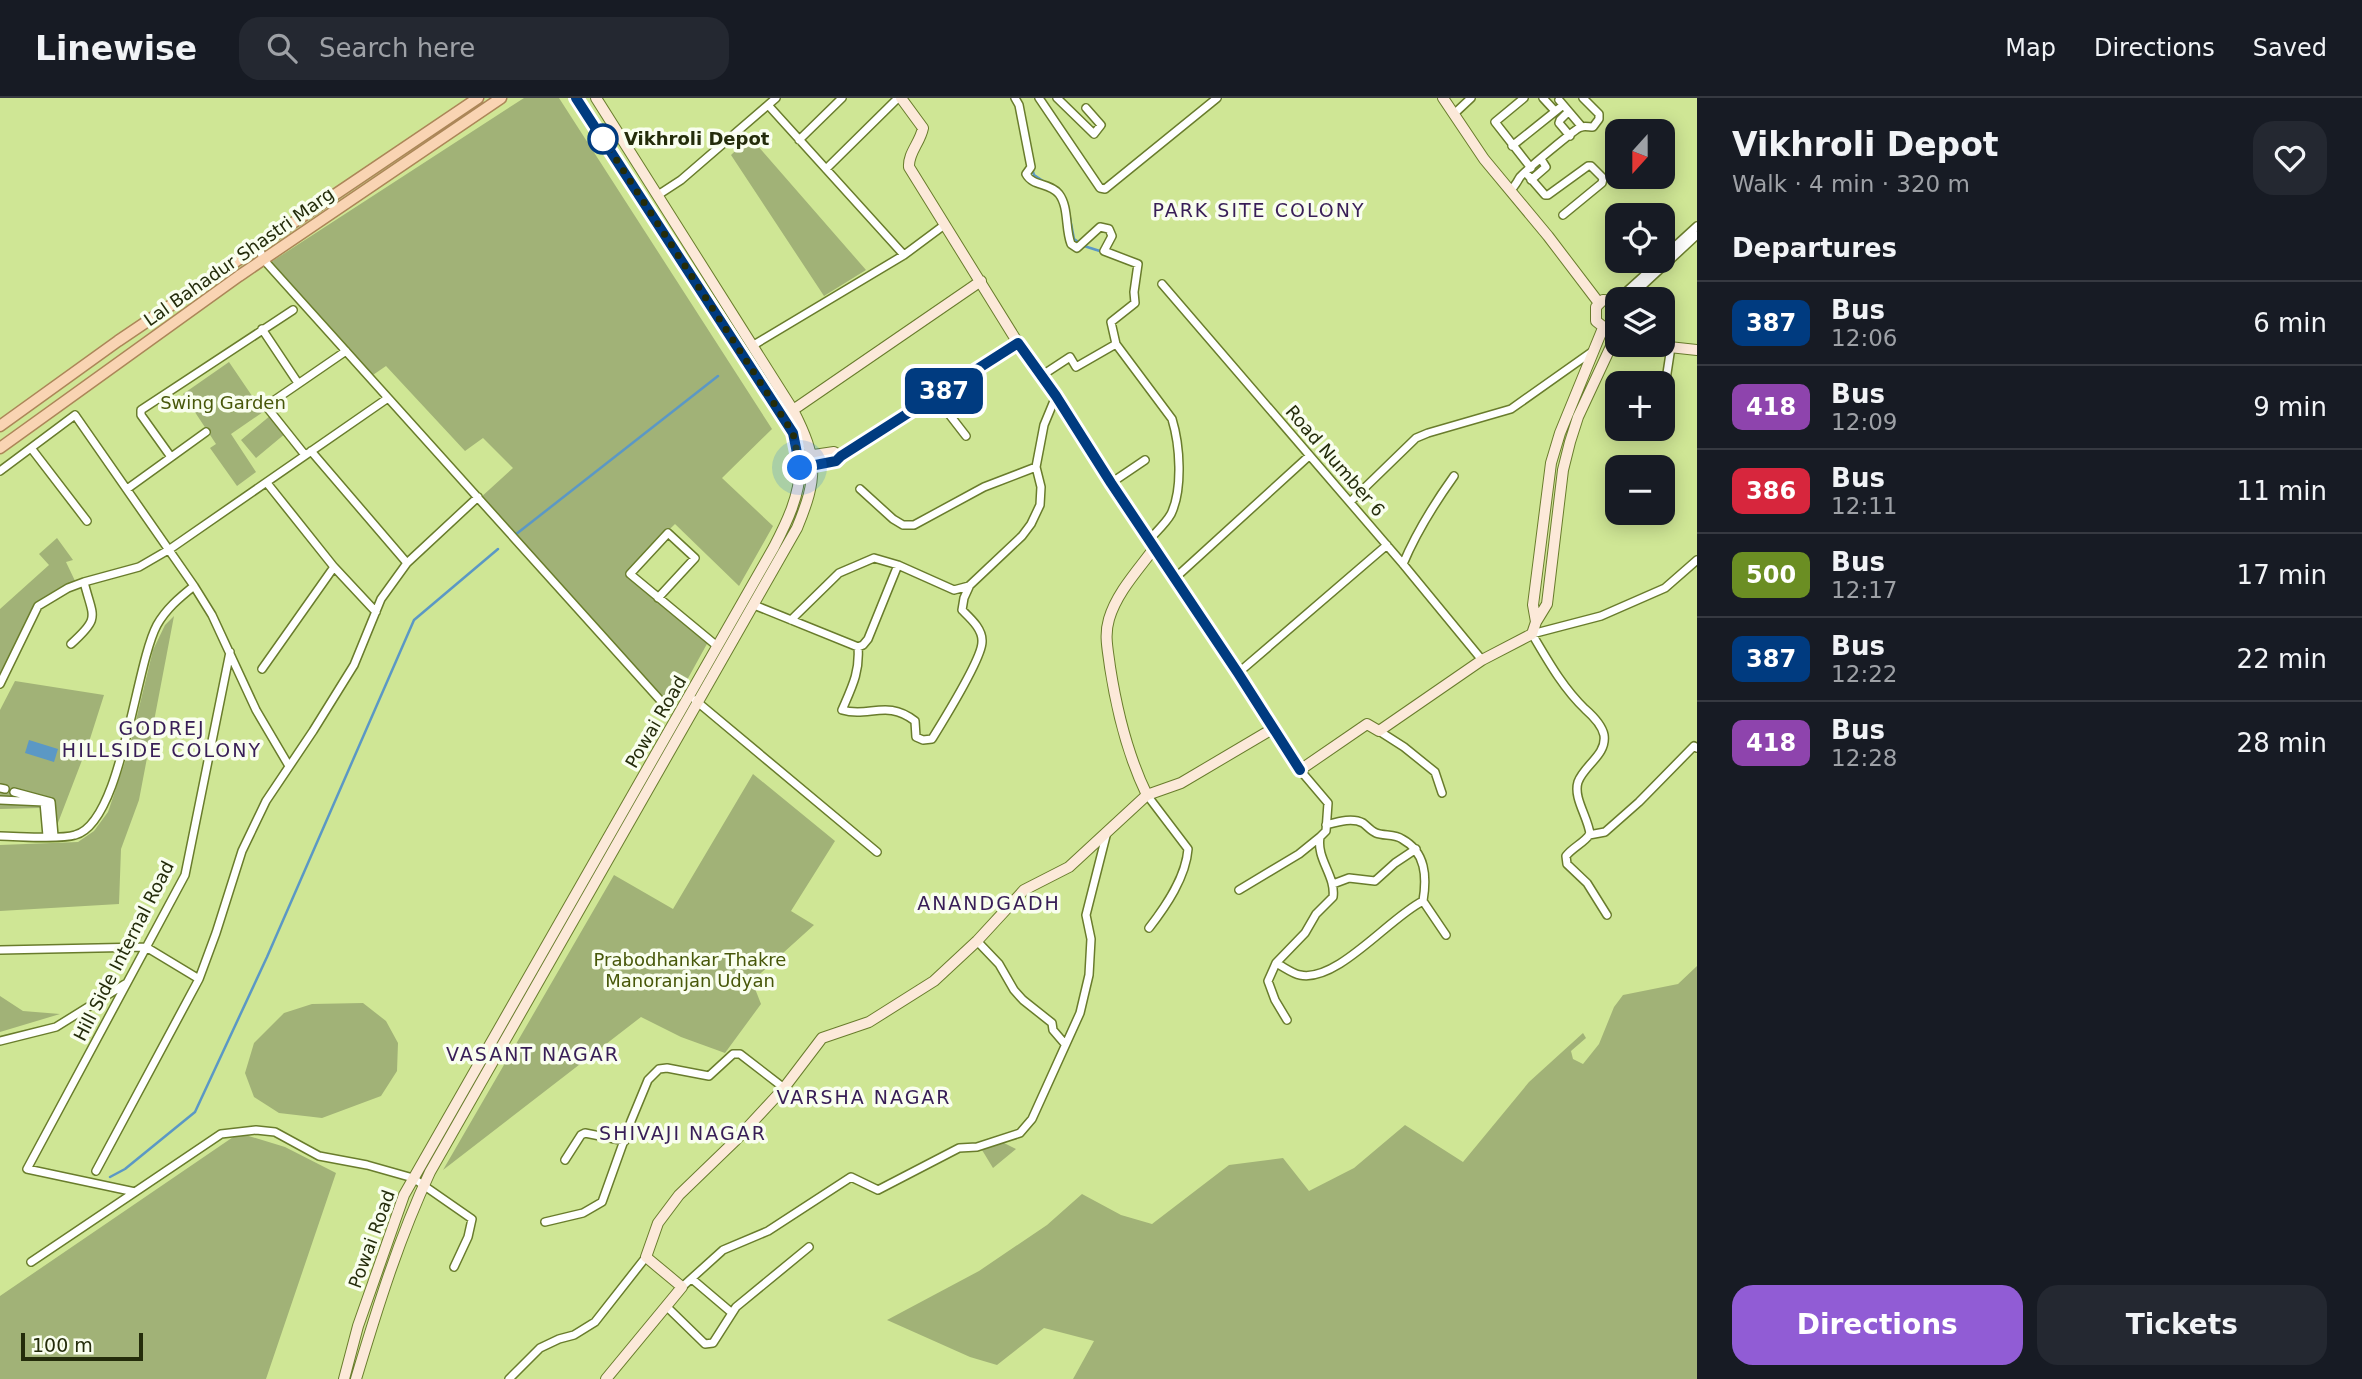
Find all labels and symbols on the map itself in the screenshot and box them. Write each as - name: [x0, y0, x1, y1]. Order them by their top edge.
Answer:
- north arrow: [1605, 119, 1675, 189]
- marker: Vikhroli Depot: [588, 124, 618, 154]
- place label: Vikhroli Depot: [624, 128, 770, 149]
- street label: Lal Bahadur Shastri Marg: [140, 183, 338, 330]
- district label: PARK SITE COLONY: [1152, 199, 1366, 221]
- line badge: 387: [904, 368, 984, 414]
- park label: Swing Garden: [160, 392, 286, 413]
- street label: Road Number 6: [1281, 401, 1389, 521]
- your location: [782, 450, 817, 485]
- street label: Powai Road: [621, 672, 690, 772]
- district label: GODREJ HILLSIDE COLONY: [62, 717, 262, 761]
- street label: Hill Side Internal Road: [69, 857, 178, 1044]
- district label: ANANDGADH: [917, 892, 1061, 914]
- park label: Prabodhankar Thakre Manoranjan Udyan: [594, 949, 786, 991]
- district label: VASANT NAGAR: [446, 1043, 620, 1065]
- district label: VARSHA NAGAR: [776, 1086, 952, 1108]
- district label: SHIVAJI NAGAR: [599, 1122, 767, 1144]
- street label: Powai Road: [344, 1187, 399, 1291]
- scale bar: [21, 1330, 144, 1362]

